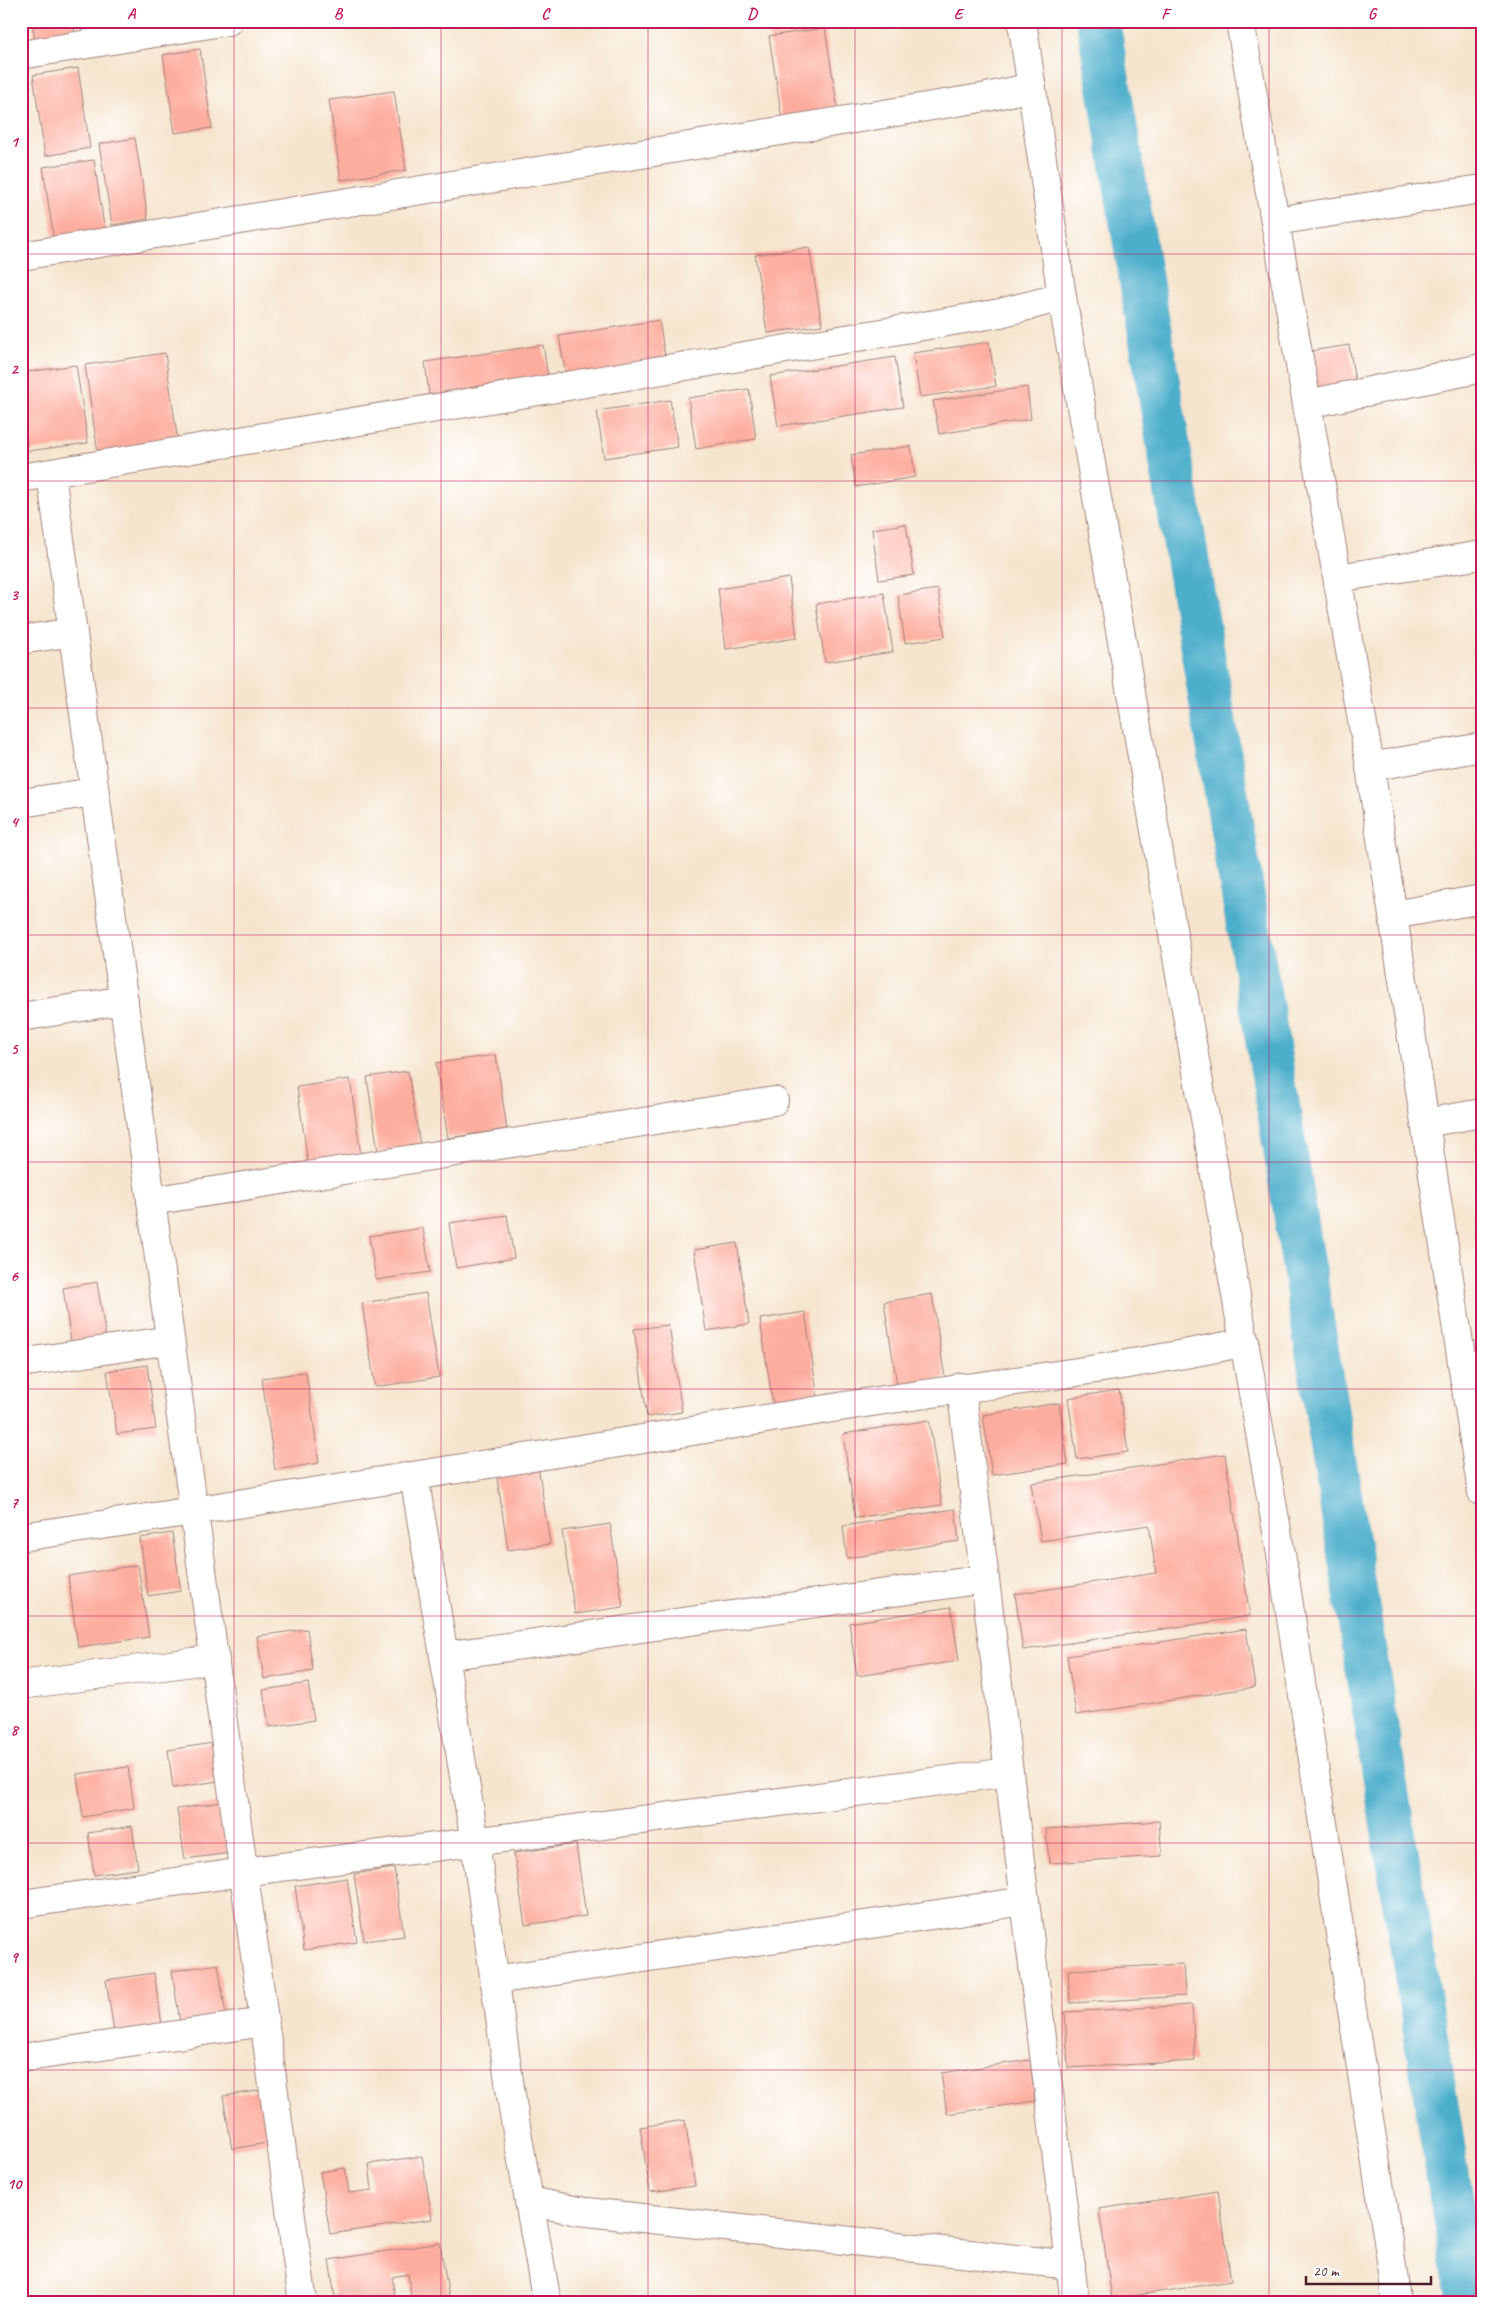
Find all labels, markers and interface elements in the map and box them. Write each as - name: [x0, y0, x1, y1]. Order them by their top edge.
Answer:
- text: A: [127, 4, 137, 24]
- text: B: [334, 4, 344, 24]
- text: C: [541, 4, 551, 24]
- text: D: [747, 4, 758, 24]
- text: E: [954, 4, 965, 24]
- text: F: [1161, 4, 1172, 24]
- text: G: [1368, 4, 1378, 24]
- text: 1: [10, 132, 19, 152]
- text: 2: [10, 359, 19, 379]
- text: 3: [10, 585, 19, 605]
- text: 4: [10, 812, 19, 832]
- text: 5: [11, 1039, 20, 1059]
- text: 6: [10, 1266, 19, 1286]
- text: 7: [10, 1493, 19, 1513]
- text: 8: [10, 1720, 19, 1740]
- text: 9: [10, 1947, 19, 1967]
- text: 10: [7, 2174, 23, 2194]
- scale bar: [1306, 2254, 1430, 2286]
- text: 20 m: [1313, 2262, 1340, 2281]

